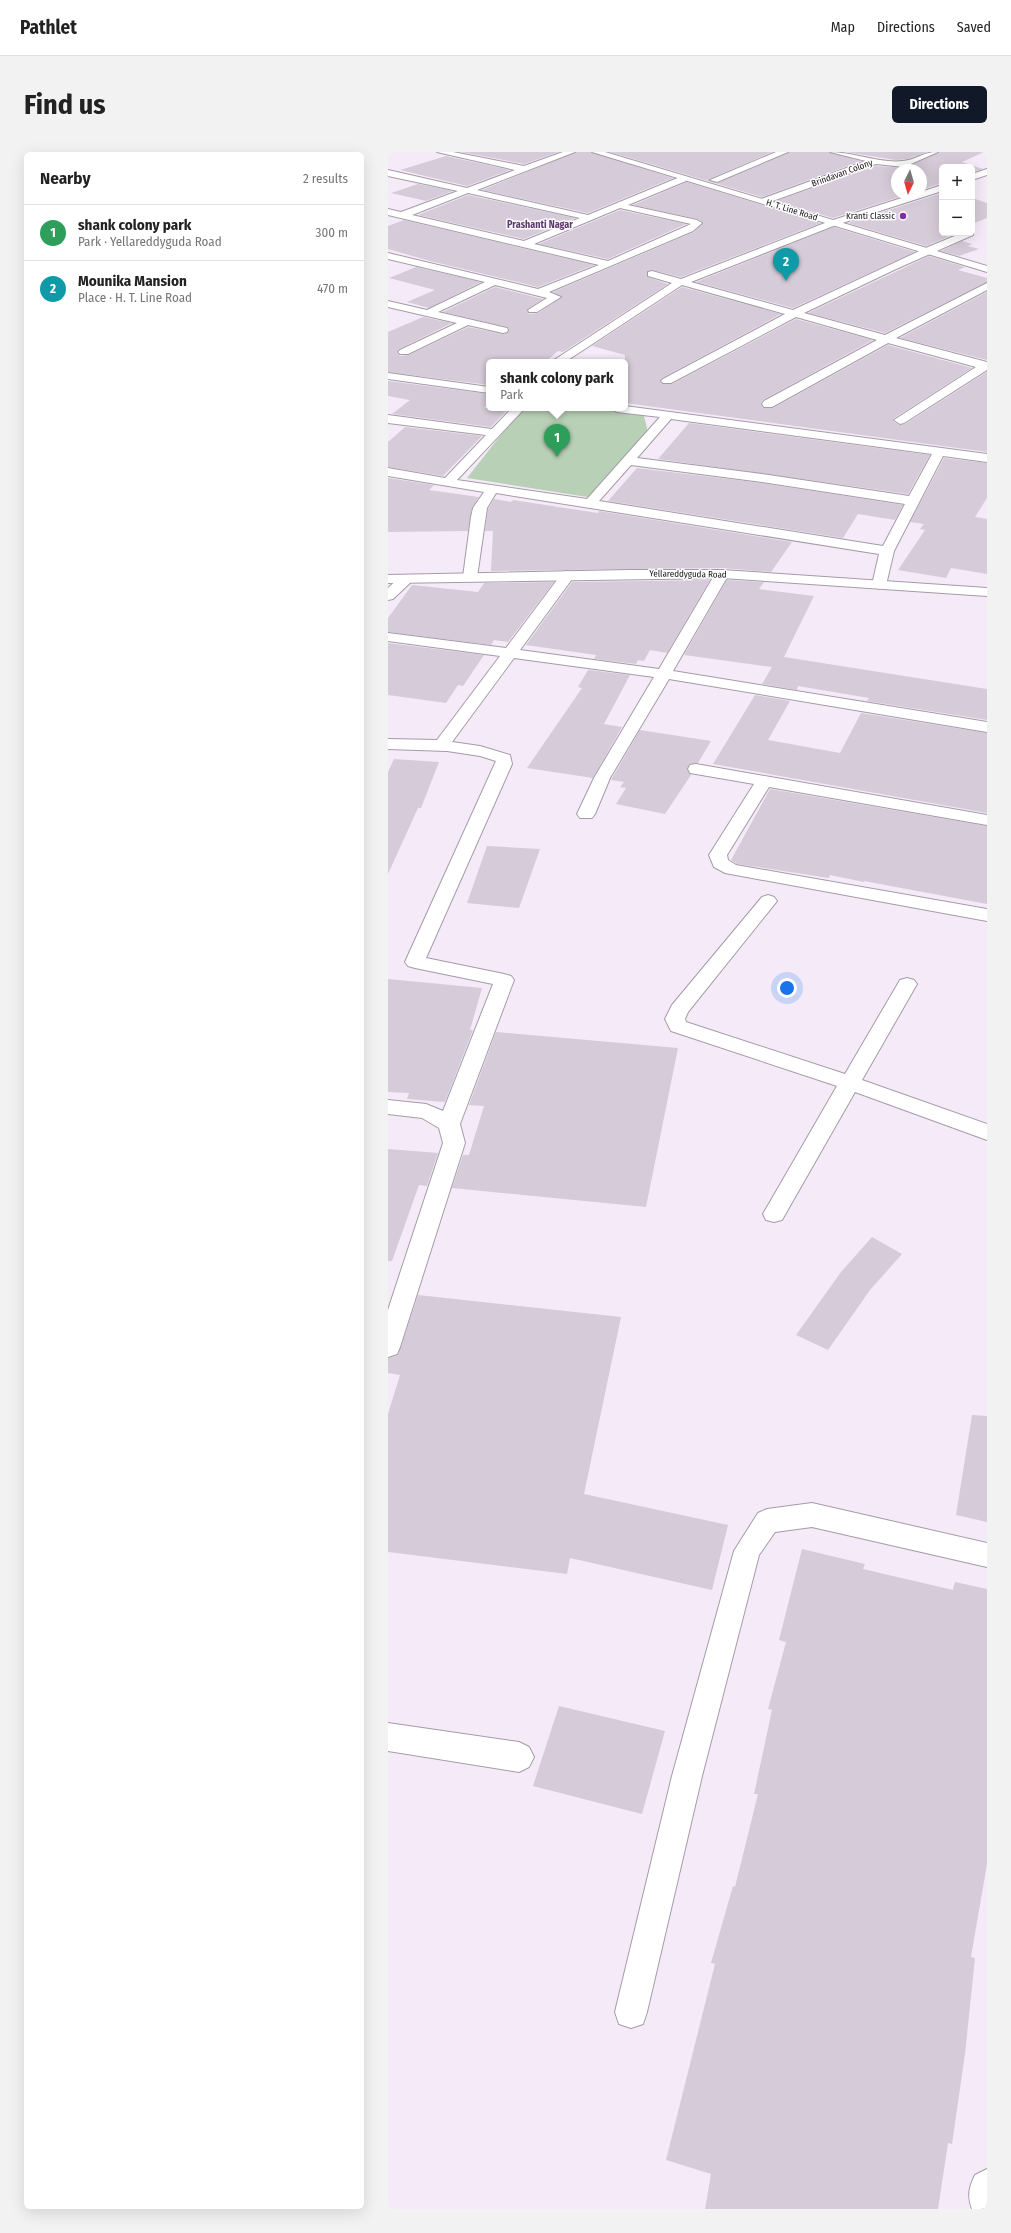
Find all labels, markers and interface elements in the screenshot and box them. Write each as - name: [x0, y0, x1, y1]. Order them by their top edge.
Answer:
- text: Pathlet: [20, 16, 77, 39]
- text: Map: [831, 19, 855, 36]
- text: Directions: [877, 19, 935, 36]
- text: Saved: [957, 19, 991, 36]
- button: Directions: [892, 86, 987, 123]
- text: Find us: [24, 88, 106, 121]
- street label: Brindavan Colony: [810, 157, 874, 189]
- north arrow: [891, 164, 927, 200]
- map controls: [939, 164, 975, 236]
- button: +: [939, 164, 975, 200]
- text: Nearby: [40, 168, 91, 189]
- text: 2 results: [303, 171, 348, 186]
- street label: H. T. Line Road: [765, 197, 819, 223]
- button: −: [939, 200, 975, 236]
- place label: Kranti Classic: [846, 211, 895, 221]
- marker: Kranti Classic: [898, 211, 908, 221]
- text: shank colony park: [78, 216, 191, 234]
- district label: Prashanti Nagar: [507, 219, 573, 231]
- text: 1: [50, 225, 56, 240]
- text: 300 m: [316, 225, 348, 240]
- text: Park · Yellareddyguda Road: [78, 234, 222, 249]
- pin: 2: [773, 248, 799, 281]
- text: Mounika Mansion: [78, 272, 187, 290]
- text: 2: [50, 281, 56, 296]
- text: 470 m: [317, 281, 348, 296]
- text: Place · H. T. Line Road: [78, 290, 192, 305]
- popup: [486, 359, 628, 411]
- text: shank colony park: [500, 369, 614, 387]
- text: Park: [500, 387, 523, 402]
- pin: 1: [544, 424, 570, 457]
- street label: Yellareddyguda Road: [649, 568, 727, 580]
- your location: [777, 978, 797, 998]

